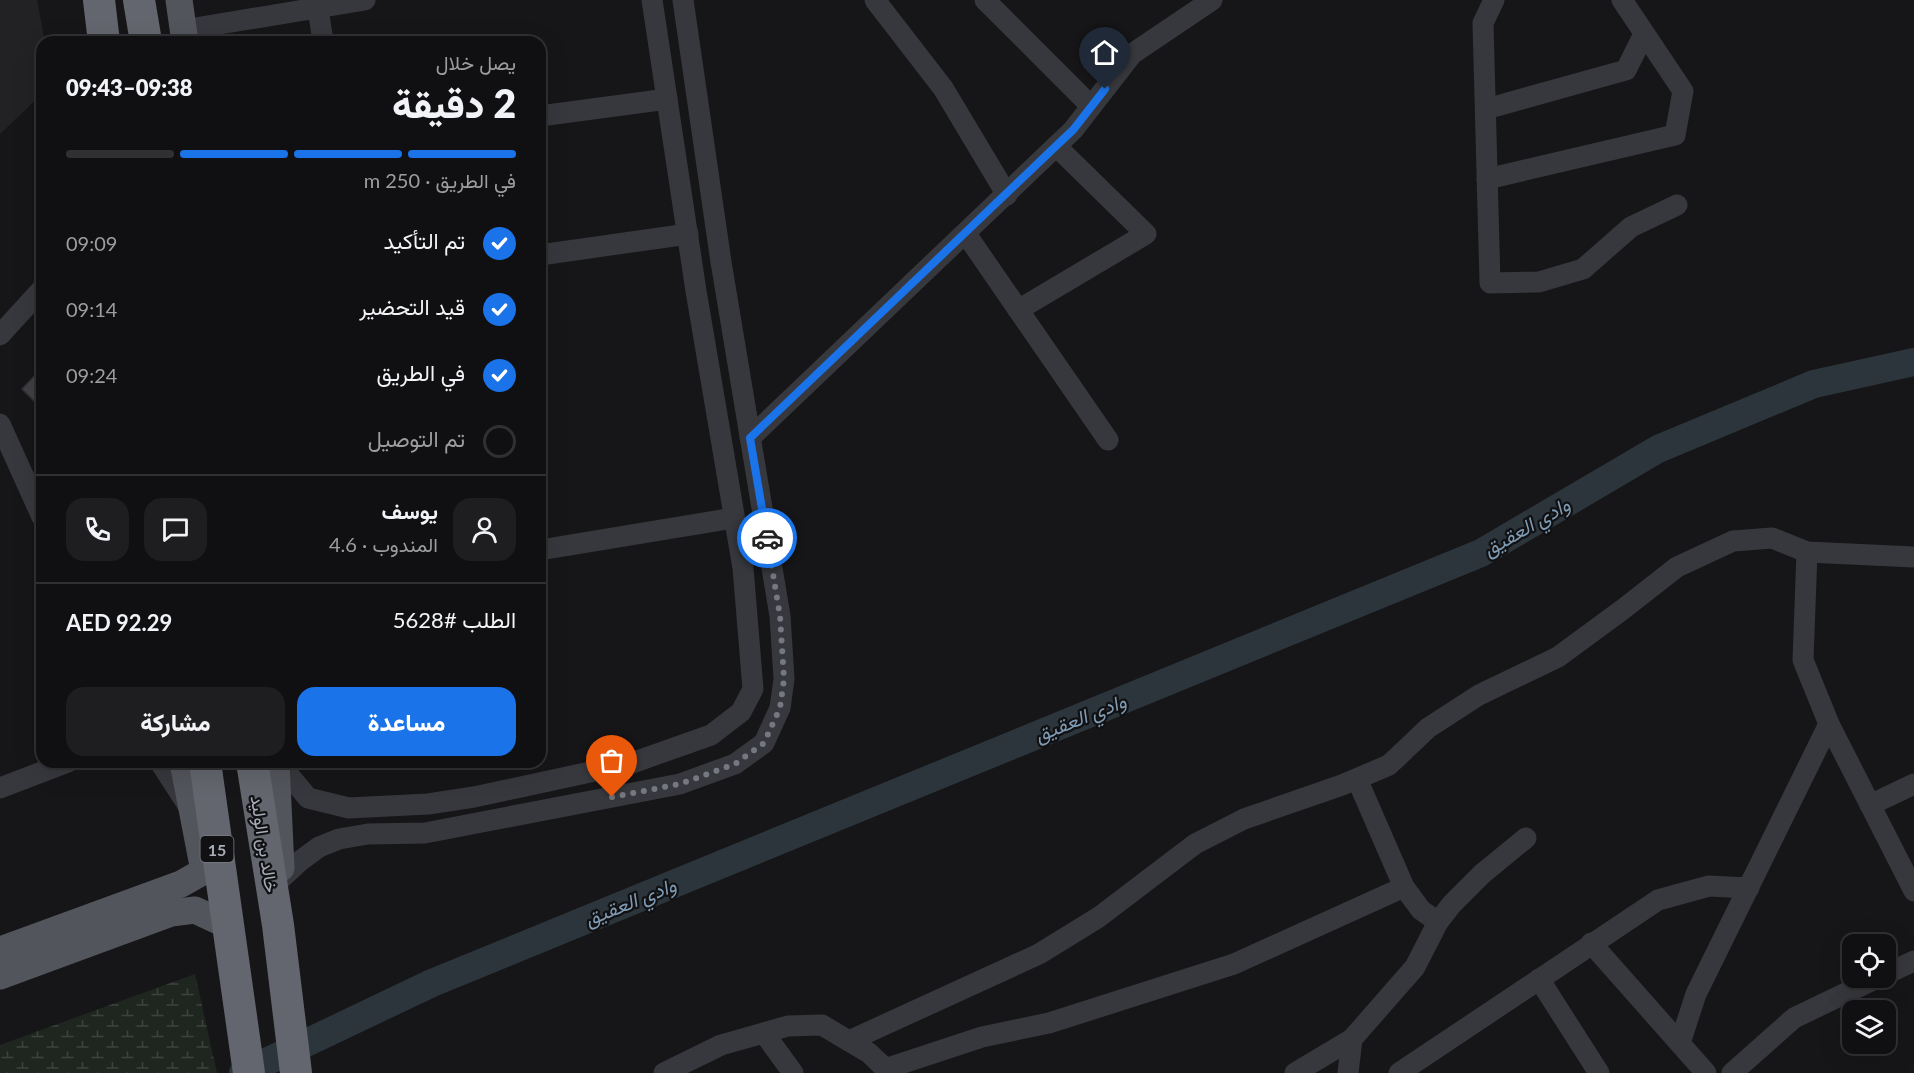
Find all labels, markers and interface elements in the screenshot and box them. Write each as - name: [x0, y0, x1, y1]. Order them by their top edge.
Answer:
- pin: [1079, 27, 1130, 89]
- icon: home: [1088, 36, 1121, 69]
- text: يصل خلال: [436, 50, 516, 74]
- text: 09:38–09:43: [66, 74, 193, 101]
- text: 2 دقيقة: [392, 80, 516, 126]
- text: في الطريق · 250 m: [364, 168, 516, 192]
- text: تم التأكيد: [384, 227, 465, 254]
- icon: check: [483, 227, 516, 260]
- text: 09:09: [66, 231, 117, 255]
- text: قيد التحضير: [359, 293, 465, 320]
- icon: check: [483, 293, 516, 326]
- text: 09:14: [66, 297, 117, 321]
- text: في الطريق: [376, 359, 465, 386]
- icon: check: [483, 359, 516, 392]
- text: 09:24: [66, 363, 117, 387]
- text: تم التوصيل: [368, 425, 465, 452]
- water label: وادي العقيق: [1478, 491, 1576, 565]
- text: يوسف: [382, 497, 438, 524]
- button: phone: [66, 498, 129, 561]
- button: chat: [144, 498, 207, 561]
- button: person: [453, 498, 516, 561]
- courier: [737, 508, 797, 568]
- icon: car: [751, 522, 784, 555]
- text: المندوب · 4.6: [329, 532, 438, 556]
- text: الطلب #5628: [393, 606, 516, 633]
- text: AED 92.29: [66, 609, 172, 636]
- button: مشاركة: [66, 687, 285, 756]
- button: مساعدة: [297, 687, 516, 756]
- water label: وادي العقيق: [1031, 688, 1131, 751]
- pin: [586, 735, 637, 797]
- icon: bag: [595, 744, 628, 777]
- street label: خالد بن الوليد: [246, 794, 284, 894]
- road number: 15: [200, 836, 234, 862]
- water label: وادي العقيق: [581, 872, 681, 935]
- map controls: [1842, 934, 1896, 1054]
- button: locate: [1842, 934, 1896, 988]
- button: layers: [1842, 1000, 1896, 1054]

